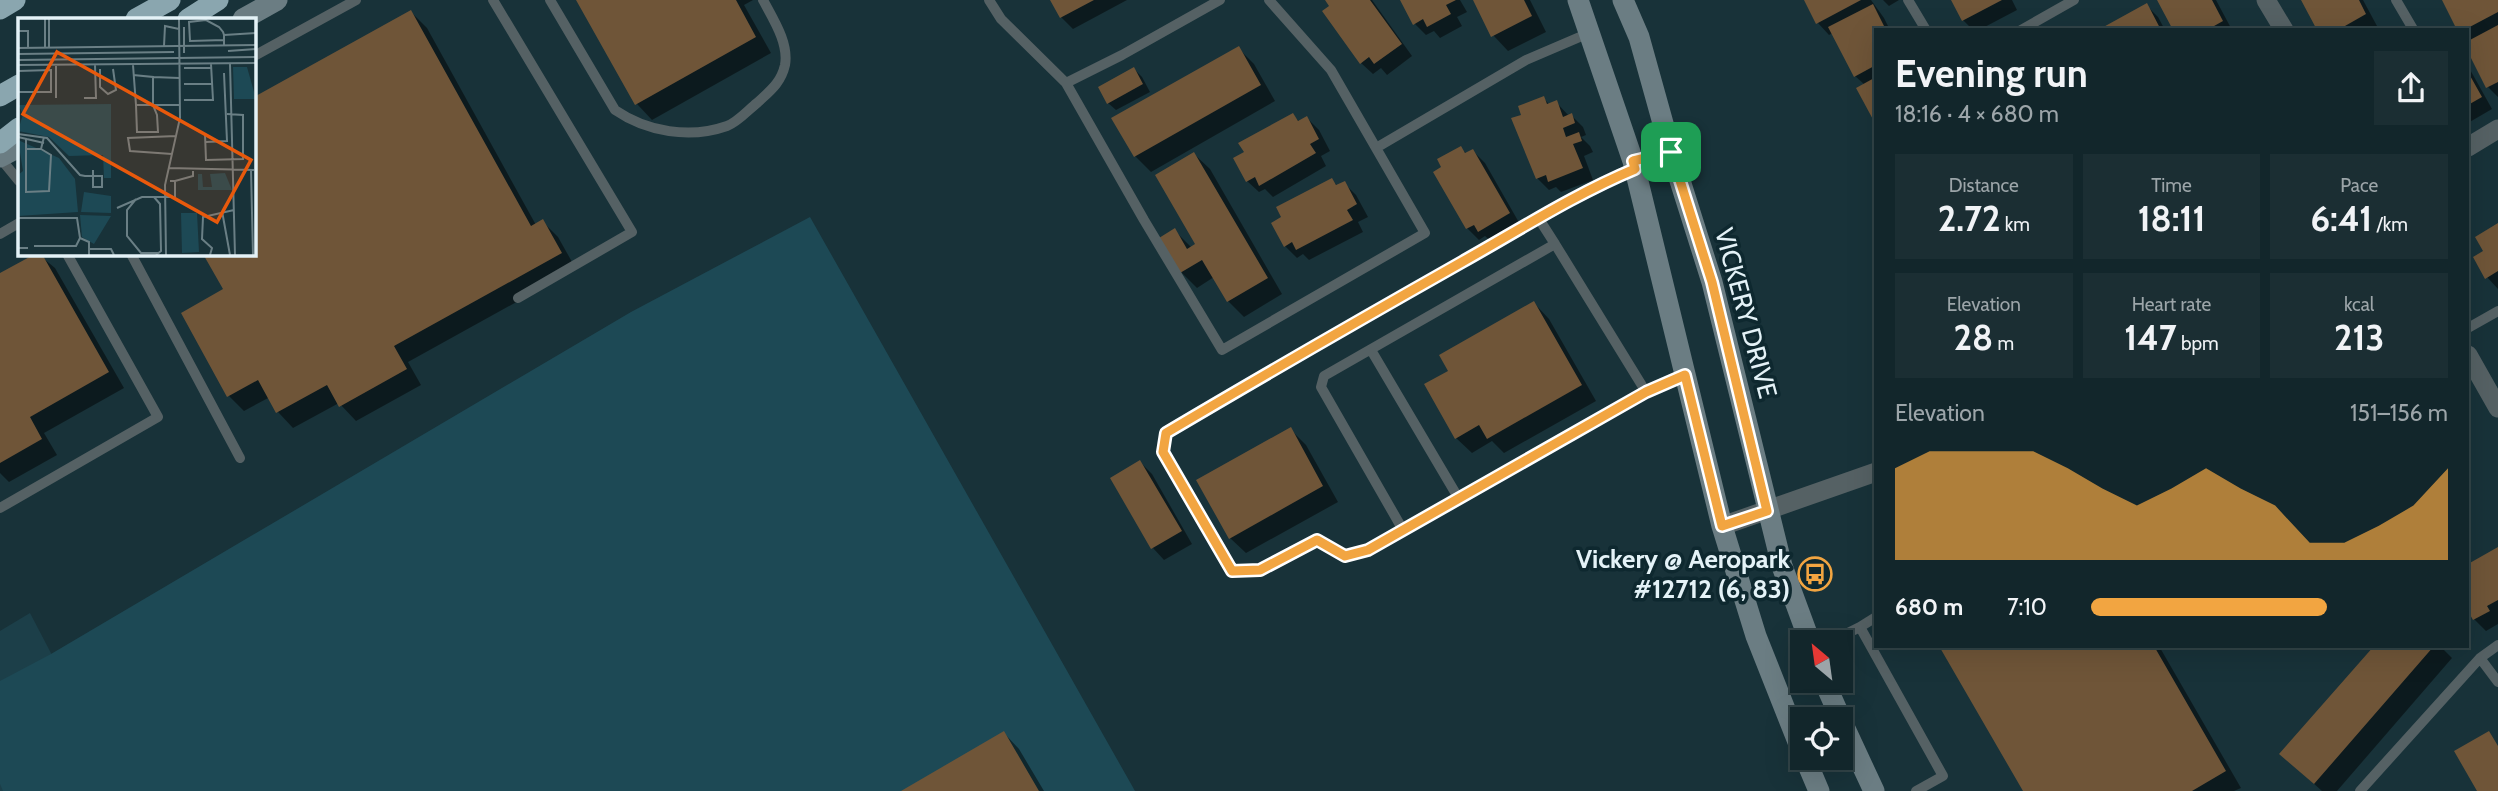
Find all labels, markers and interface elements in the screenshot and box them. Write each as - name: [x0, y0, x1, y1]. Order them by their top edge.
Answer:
- inset map: [18, 18, 256, 256]
- text: Evening run: [1895, 50, 2088, 97]
- button: share: [2374, 51, 2448, 125]
- text: 18:16 · 4 × 680 m: [1895, 100, 2059, 128]
- pin: [1641, 122, 1701, 182]
- icon: arrive: [1652, 133, 1690, 171]
- text: Distance: [1949, 174, 2019, 197]
- text: Time: [2151, 174, 2192, 197]
- text: Pace: [2340, 174, 2378, 197]
- text: 2.72: [1938, 197, 2000, 240]
- text: 18:11: [2138, 197, 2205, 240]
- text: 6:41: [2310, 197, 2372, 240]
- text: km: [2000, 213, 2030, 236]
- text: /km: [2372, 213, 2408, 236]
- street label: VICKERY DRIVE: [1708, 224, 1784, 402]
- text: Elevation: [1947, 293, 2021, 316]
- text: Heart rate: [2132, 293, 2211, 316]
- text: kcal: [2344, 293, 2374, 316]
- text: 28: [1954, 316, 1993, 359]
- text: 147: [2124, 316, 2177, 359]
- text: 213: [2334, 316, 2384, 359]
- text: m: [1993, 332, 2014, 355]
- text: bpm: [2177, 332, 2219, 355]
- text: Elevation: [1895, 399, 1985, 427]
- text: 151–156 m: [2350, 399, 2448, 427]
- place label: Vickery @ Aeropark #12712 (6, 83): [1576, 543, 1790, 605]
- bus stop icon: Vickery @ Aeropark #12712 (6, 83): [1796, 555, 1834, 593]
- text: 680 m: [1895, 593, 1963, 621]
- text: 7:10: [2007, 593, 2047, 621]
- north arrow: [1790, 630, 1853, 693]
- map controls: [1790, 630, 1853, 770]
- button: locate: [1790, 707, 1853, 770]

